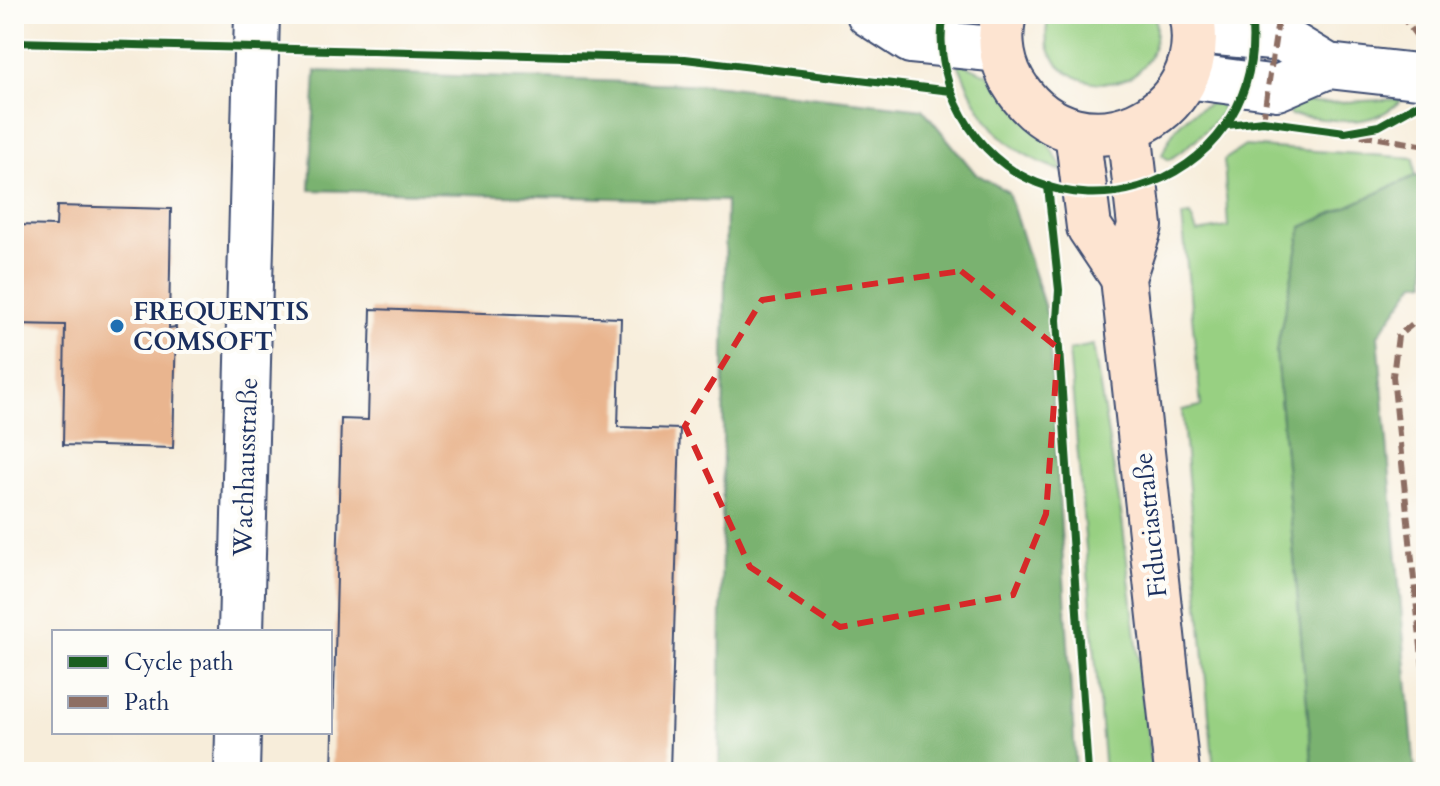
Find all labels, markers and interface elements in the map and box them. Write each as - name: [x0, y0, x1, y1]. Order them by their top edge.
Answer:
- place label: FREQUENTIS COMSOFT: [133, 294, 309, 359]
- marker: FREQUENTIS COMSOFT: [108, 317, 126, 335]
- street label: Wachhausstraße: [225, 377, 266, 558]
- street label: Fiduciastraße: [1125, 451, 1176, 599]
- legend: [52, 630, 332, 734]
- text: Cycle path: [124, 646, 233, 679]
- text: Path: [124, 686, 169, 719]

